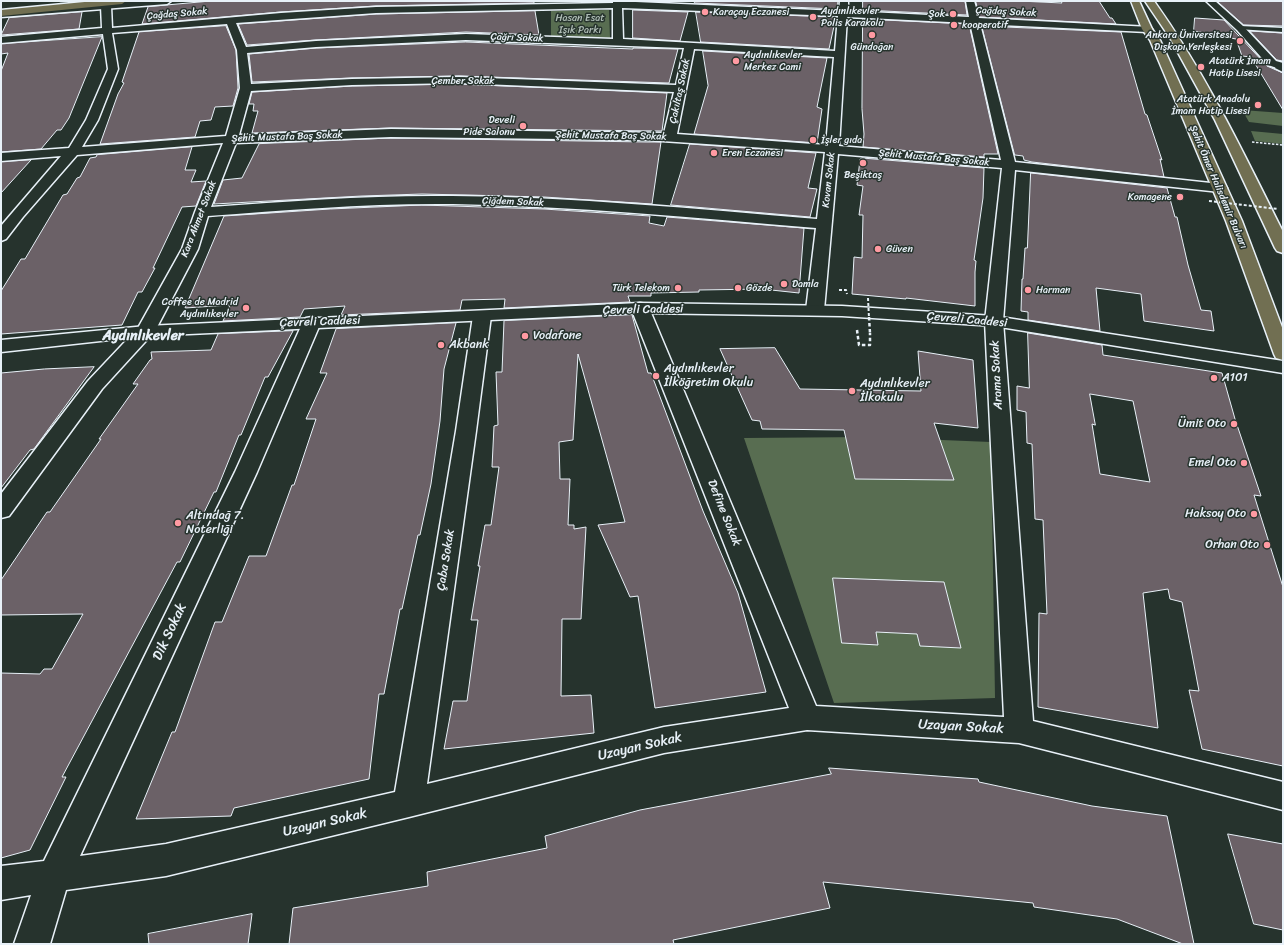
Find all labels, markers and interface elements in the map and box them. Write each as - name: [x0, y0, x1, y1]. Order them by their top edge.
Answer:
- street label: Çağdaş Sokak: [975, 4, 1037, 20]
- street label: Çağdaş Sokak: [146, 5, 208, 23]
- place label: Aydınlıkevler Polis Karakolu: [821, 5, 884, 28]
- place label: Karaçay Eczanesi: [713, 6, 789, 18]
- marker: Karaçay Eczanesi: [700, 7, 710, 17]
- place label: Şok: [928, 8, 945, 20]
- marker: Şok: [948, 9, 958, 19]
- park label: Hasan Esat Işık Parkı: [555, 12, 605, 36]
- marker: Aydınlıkevler Polis Karakolu: [808, 12, 818, 22]
- place label: kooperatif: [962, 19, 1008, 31]
- marker: kooperatif: [949, 20, 959, 30]
- place label: Ankara Üniversitesi Dışkapı Yerleşkesi: [1146, 29, 1232, 52]
- marker: Gündoğan: [867, 30, 877, 40]
- street label: Çağrı Sokak: [490, 31, 544, 45]
- marker: Ankara Üniversitesi Dışkapı Yerleşkesi: [1235, 36, 1245, 46]
- place label: Gündoğan: [851, 41, 893, 53]
- place label: Aydınlıkevler Merkez Cami: [744, 49, 802, 72]
- place label: Atatürk İmam Hatip Lisesi: [1209, 55, 1271, 78]
- marker: Aydınlıkevler Merkez Cami: [731, 56, 741, 66]
- street label: Çakıltaş Sokak: [667, 58, 693, 124]
- marker: Atatürk İmam Hatip Lisesi: [1196, 62, 1206, 72]
- street label: Çember Sokak: [431, 75, 495, 87]
- place label: Atatürk Anadolu İmam Hatip Lisesi: [1171, 93, 1250, 116]
- marker: Atatürk Anadolu İmam Hatip Lisesi: [1253, 100, 1263, 110]
- place label: Develi Pide Salonu: [463, 114, 515, 138]
- marker: Develi Pide Salonu: [518, 121, 528, 131]
- street label: Şehit Ömer Halisdemir Bulvarı: [1186, 123, 1250, 251]
- street label: Şehit Mustafa Baş Sokak: [231, 129, 343, 145]
- street label: Şehit Mustafa Baş Sokak: [555, 129, 667, 143]
- place label: İşler gıda: [821, 134, 862, 146]
- marker: İşler gıda: [808, 135, 818, 145]
- place label: Eren Eczanesi: [722, 147, 783, 159]
- street label: Şehit Mustafa Baş Sokak: [878, 147, 990, 169]
- marker: Eren Eczanesi: [709, 148, 719, 158]
- street label: Kovan Sokak: [820, 152, 838, 208]
- marker: Beşiktaş: [858, 158, 868, 168]
- place label: Beşiktaş: [844, 169, 882, 181]
- street label: Kara Ahmet Sokak: [179, 179, 219, 259]
- place label: Komagene: [1128, 191, 1172, 203]
- marker: Komagene: [1175, 192, 1185, 202]
- street label: Çiğdem Sokak: [482, 195, 544, 209]
- place label: Güven: [886, 243, 913, 255]
- marker: Güven: [873, 244, 883, 254]
- place label: Damla: [792, 278, 819, 290]
- marker: Damla: [779, 279, 789, 289]
- place label: Türk Telekom: [612, 282, 670, 294]
- place label: Gözde: [746, 282, 772, 294]
- marker: Türk Telekom: [673, 283, 683, 293]
- marker: Gözde: [733, 283, 743, 293]
- place label: Harman: [1036, 284, 1070, 296]
- marker: Harman: [1023, 285, 1033, 295]
- place label: Coffee de Madrid Aydınlıkevler: [162, 296, 238, 320]
- street label: Çevreli Caddesi: [603, 302, 683, 318]
- marker: Coffee de Madrid Aydınlıkevler: [241, 303, 251, 313]
- street label: Çevreli Caddesi: [926, 309, 1008, 331]
- street label: Çevreli Caddesi: [279, 313, 361, 331]
- district label: Aydınlıkevler: [102, 328, 184, 344]
- place label: Vodafone: [533, 329, 581, 343]
- marker: Vodafone: [520, 331, 530, 341]
- place label: Akbank: [449, 338, 489, 352]
- marker: Akbank: [436, 340, 446, 350]
- street label: Arama Sokak: [988, 340, 1006, 410]
- place label: Aydınlıkevler İlköğretim Okulu: [664, 362, 753, 390]
- marker: Aydınlıkevler İlköğretim Okulu: [651, 371, 661, 381]
- place label: A101: [1222, 371, 1248, 385]
- marker: A101: [1209, 373, 1219, 383]
- place label: Aydınlıkevler İlkokulu: [860, 377, 930, 405]
- marker: Aydınlıkevler İlkokulu: [847, 386, 857, 396]
- place label: Ümit Oto: [1178, 417, 1226, 431]
- marker: Ümit Oto: [1229, 419, 1239, 429]
- place label: Emel Oto: [1188, 456, 1236, 470]
- marker: Emel Oto: [1239, 458, 1249, 468]
- street label: Define Sokak: [704, 478, 744, 548]
- place label: Haksoy Oto: [1185, 507, 1246, 521]
- place label: Altındağ 7. Noterliği: [186, 509, 244, 537]
- marker: Haksoy Oto: [1249, 509, 1259, 519]
- marker: Altındağ 7. Noterliği: [173, 518, 183, 528]
- street label: Çaba Sokak: [434, 528, 458, 592]
- place label: Orhan Oto: [1205, 538, 1259, 552]
- marker: Orhan Oto: [1262, 540, 1272, 550]
- street label: Dik Sokak: [149, 601, 191, 663]
- street label: Uzayan Sokak: [918, 716, 1004, 738]
- street label: Uzayan Sokak: [596, 729, 684, 765]
- street label: Uzayan Sokak: [281, 805, 369, 841]

